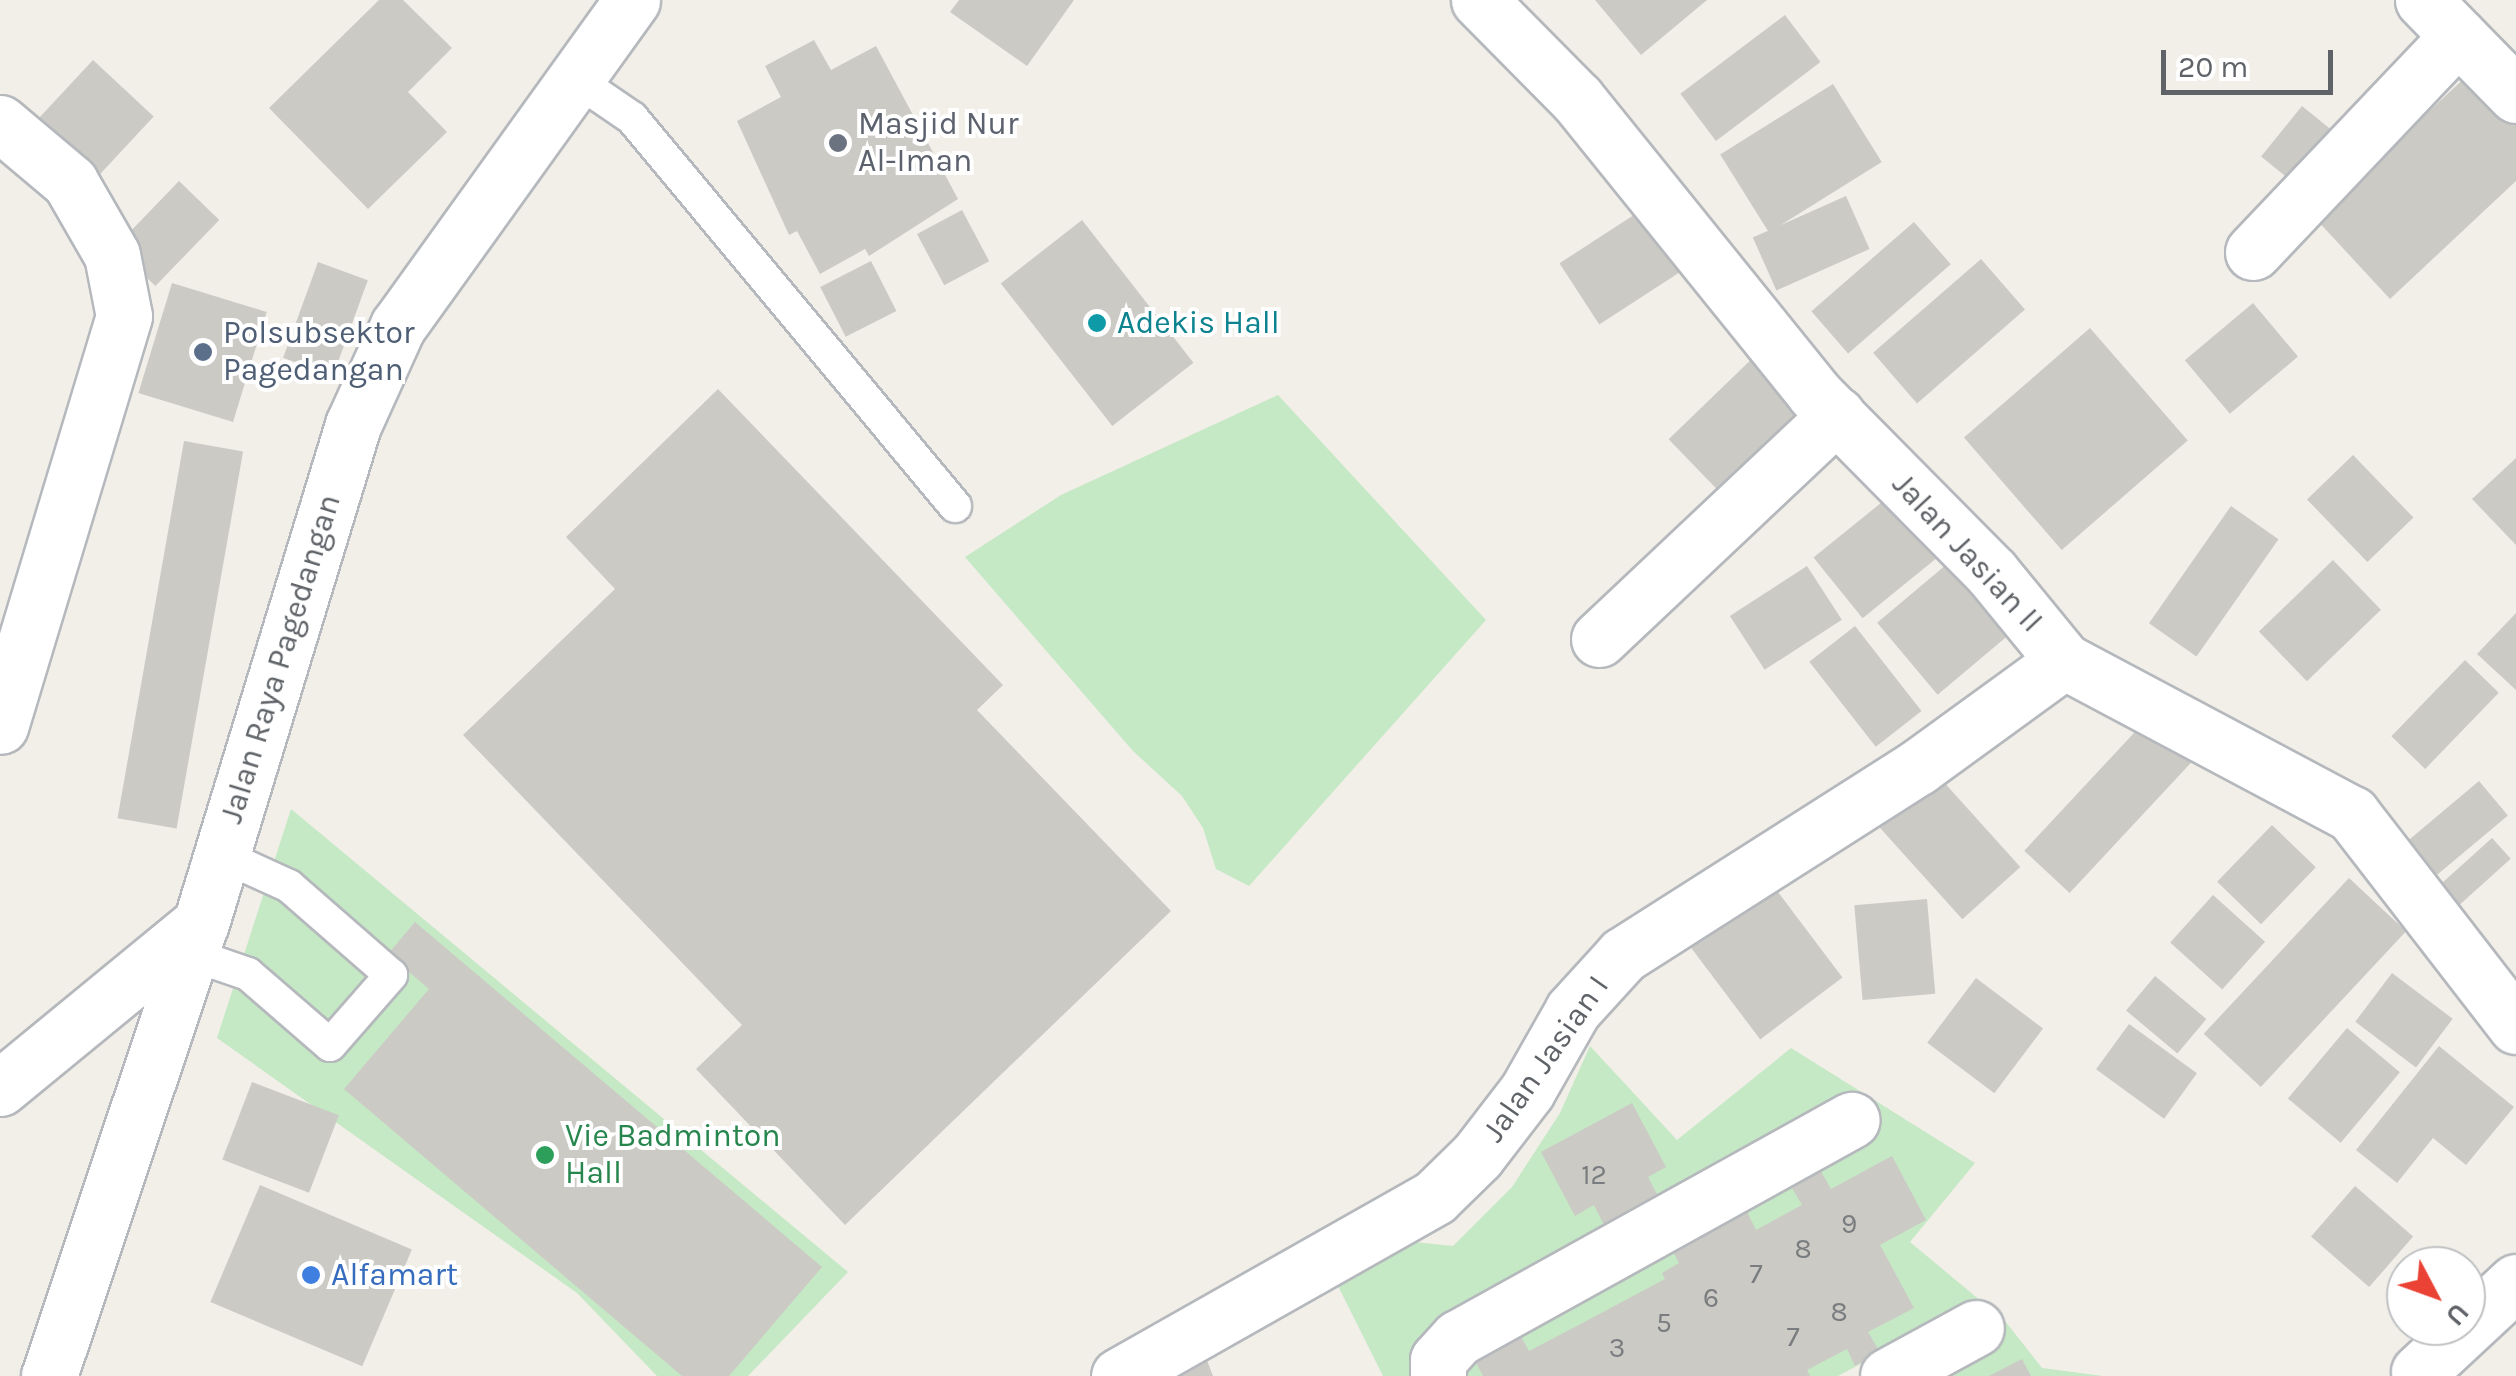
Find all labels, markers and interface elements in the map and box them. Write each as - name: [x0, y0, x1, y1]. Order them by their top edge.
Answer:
- scale bar: [2166, 30, 2338, 92]
- text: 20 m: [2178, 49, 2248, 85]
- place label: Masjid Nur Al-Iman: [858, 106, 1018, 181]
- marker: Masjid Nur Al-Iman: [827, 132, 849, 154]
- place label: Adekis Hall: [1117, 304, 1280, 342]
- marker: Adekis Hall: [1086, 312, 1108, 334]
- place label: Polsubsektor Pagedangan: [223, 315, 415, 390]
- marker: Polsubsektor Pagedangan: [192, 341, 214, 363]
- street label: Jalan Jasian II: [1884, 466, 2050, 640]
- street label: Jalan Raya Pagedangan: [213, 490, 349, 828]
- street label: Jalan Jasian I: [1475, 968, 1617, 1150]
- place label: Vie Badminton Hall: [565, 1118, 781, 1193]
- marker: Vie Badminton Hall: [534, 1144, 556, 1166]
- house number: 12: [1581, 1158, 1607, 1192]
- house number: 9: [1841, 1207, 1857, 1241]
- house number: 8: [1794, 1232, 1812, 1266]
- north arrow: [2386, 1246, 2486, 1346]
- place label: Alfamart: [331, 1256, 458, 1294]
- house number: 7: [1749, 1257, 1763, 1291]
- marker: Alfamart: [300, 1264, 322, 1286]
- house number: 6: [1703, 1281, 1719, 1315]
- house number: 8: [1830, 1295, 1848, 1329]
- text: U: [2439, 1297, 2476, 1333]
- house number: 5: [1656, 1306, 1672, 1340]
- house number: 7: [1786, 1320, 1800, 1354]
- house number: 3: [1609, 1331, 1625, 1365]

